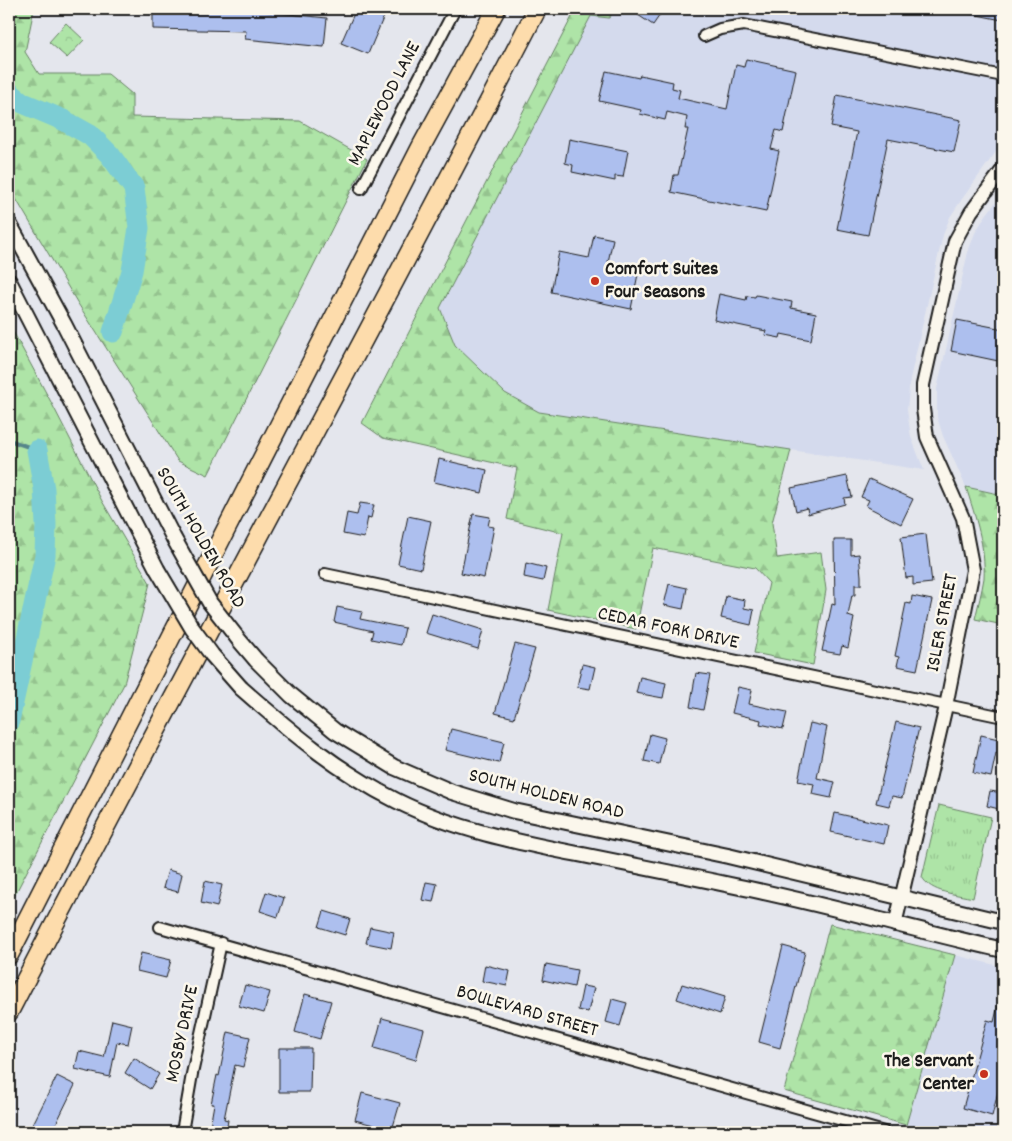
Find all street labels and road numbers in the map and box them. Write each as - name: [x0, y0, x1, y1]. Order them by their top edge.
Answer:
- street label: MAPLEWOOD LANE: [342, 37, 428, 171]
- street label: SOUTH HOLDEN ROAD: [148, 462, 252, 614]
- street label: ISLER STREET: [920, 572, 966, 674]
- street label: CEDAR FORK DRIVE: [595, 600, 741, 658]
- street label: SOUTH HOLDEN ROAD: [465, 762, 627, 828]
- street label: BOULEVARD STREET: [453, 978, 601, 1046]
- street label: MOSBY DRIVE: [159, 983, 207, 1085]

